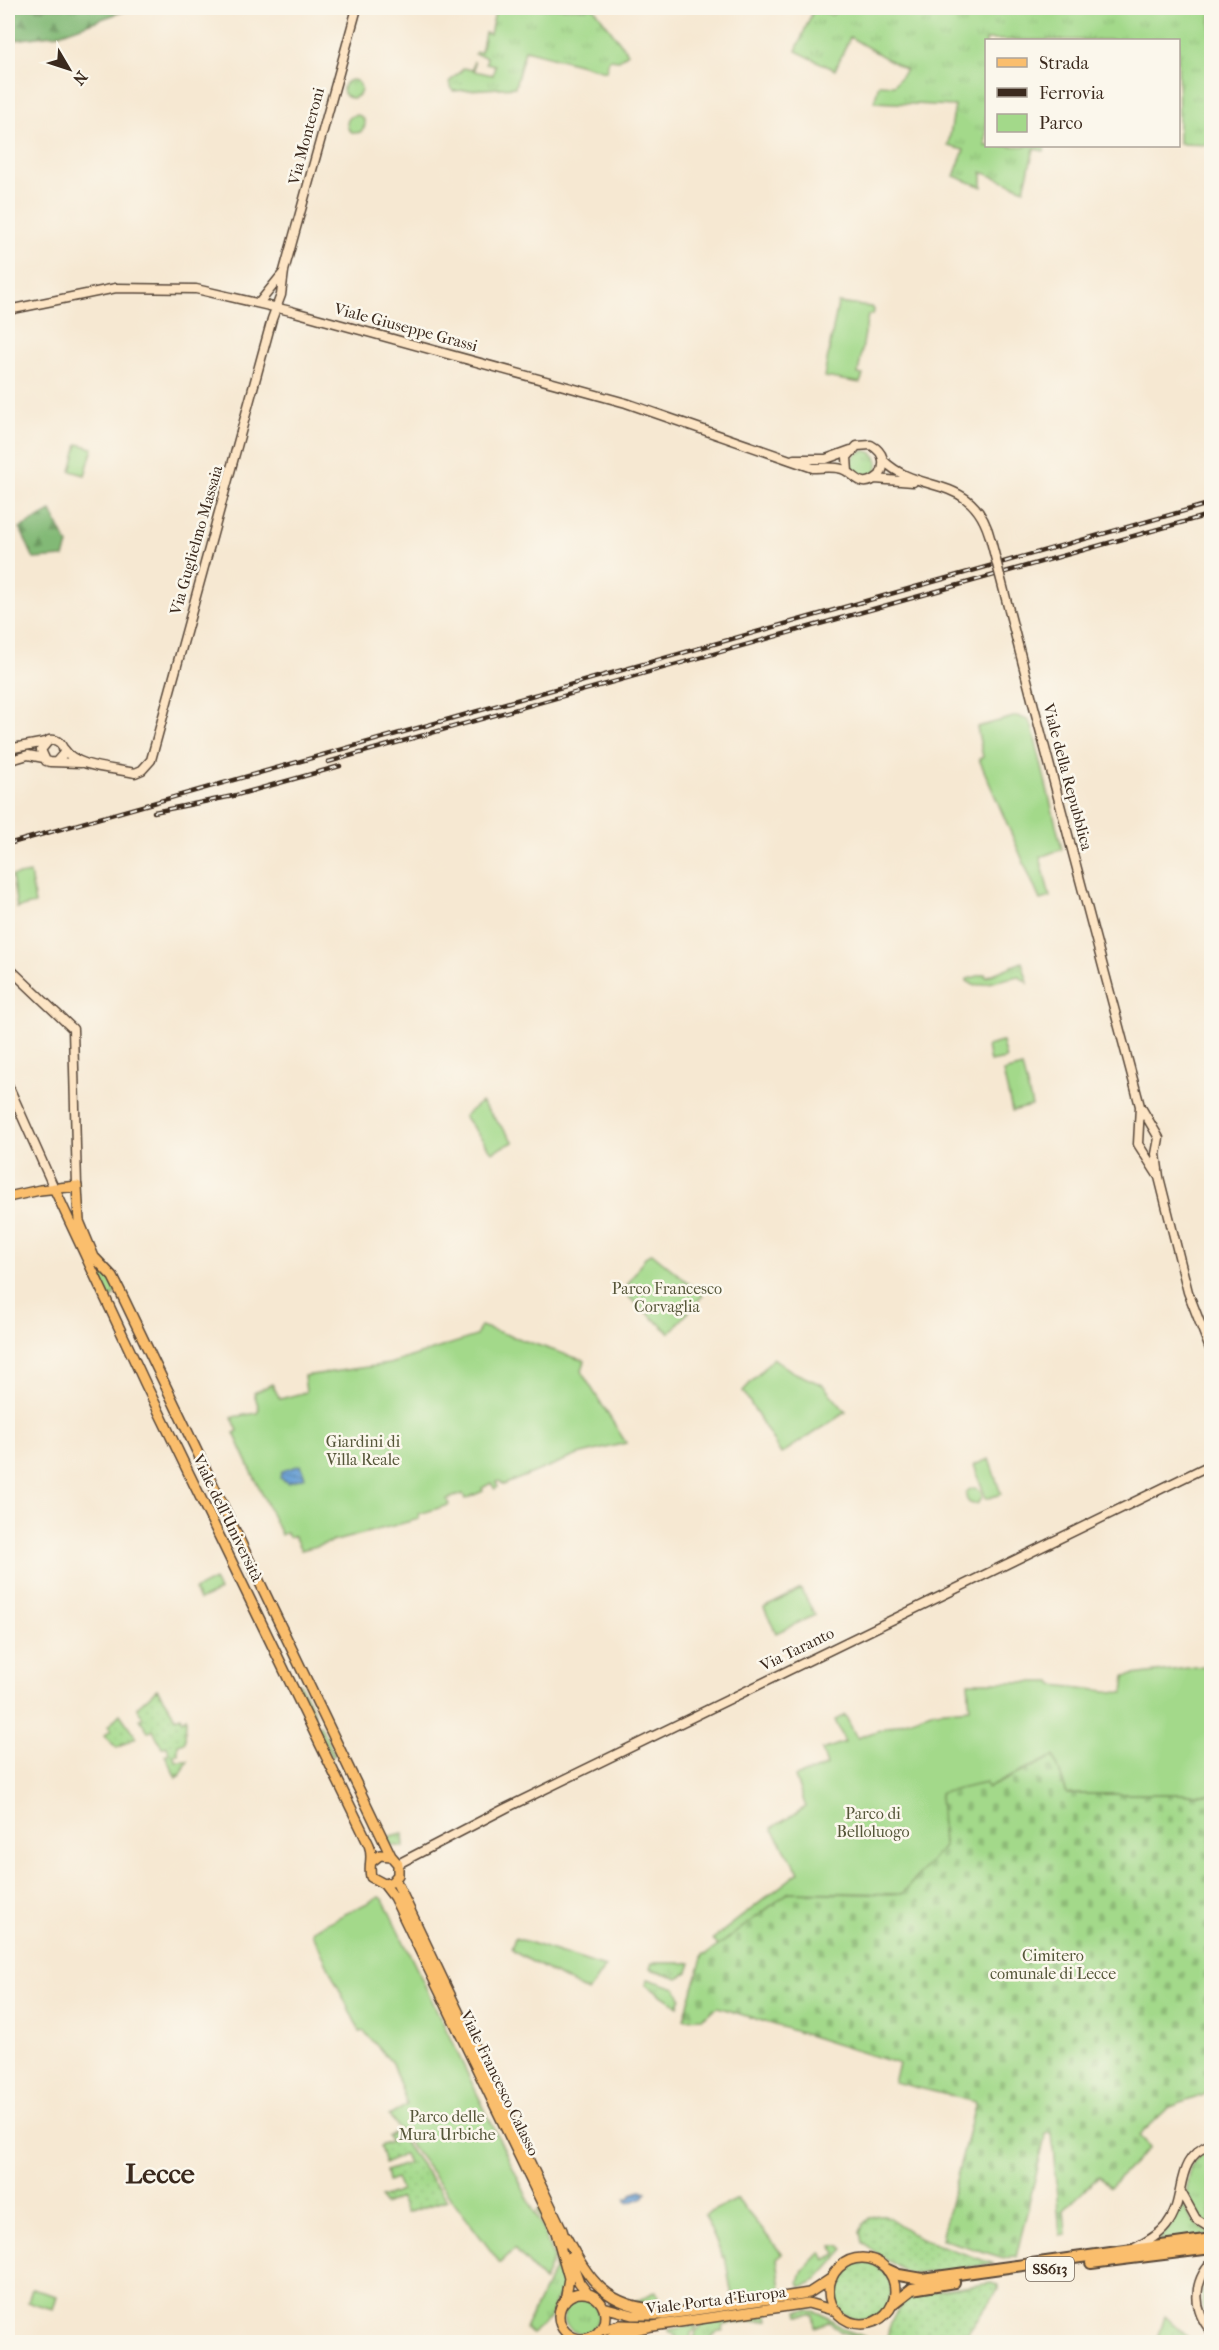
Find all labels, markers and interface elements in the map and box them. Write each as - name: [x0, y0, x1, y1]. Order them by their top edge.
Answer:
- north arrow: [39, 39, 99, 99]
- legend: [985, 39, 1180, 147]
- text: Strada: [1039, 53, 1090, 74]
- text: N: [69, 67, 91, 89]
- text: Ferrovia: [1039, 83, 1105, 104]
- street label: Via Monteroni: [284, 85, 328, 188]
- text: Parco: [1039, 113, 1083, 134]
- street label: Viale Giuseppe Grassi: [331, 298, 480, 355]
- street label: Via Guglielmo Massaia: [165, 463, 227, 618]
- street label: Viale della Repubblica: [1039, 700, 1097, 853]
- park label: Parco Francesco Corvaglia: [612, 1279, 722, 1316]
- park label: Giardini di Villa Reale: [325, 1432, 400, 1469]
- street label: Viale dell'Università: [189, 1450, 267, 1585]
- street label: Via Taranto: [756, 1623, 837, 1676]
- park label: Parco di Belloluogo: [837, 1804, 910, 1841]
- park label: Cimitero comunale di Lecce: [990, 1946, 1116, 1983]
- street label: Viale Francesco Calasso: [456, 2006, 544, 2159]
- park label: Parco delle Mura Urbiche: [398, 2107, 496, 2144]
- district label: Lecce: [125, 2157, 195, 2190]
- road number: SS613: [1026, 2257, 1074, 2281]
- street label: Viale Porta d'Europa: [644, 2282, 788, 2318]

